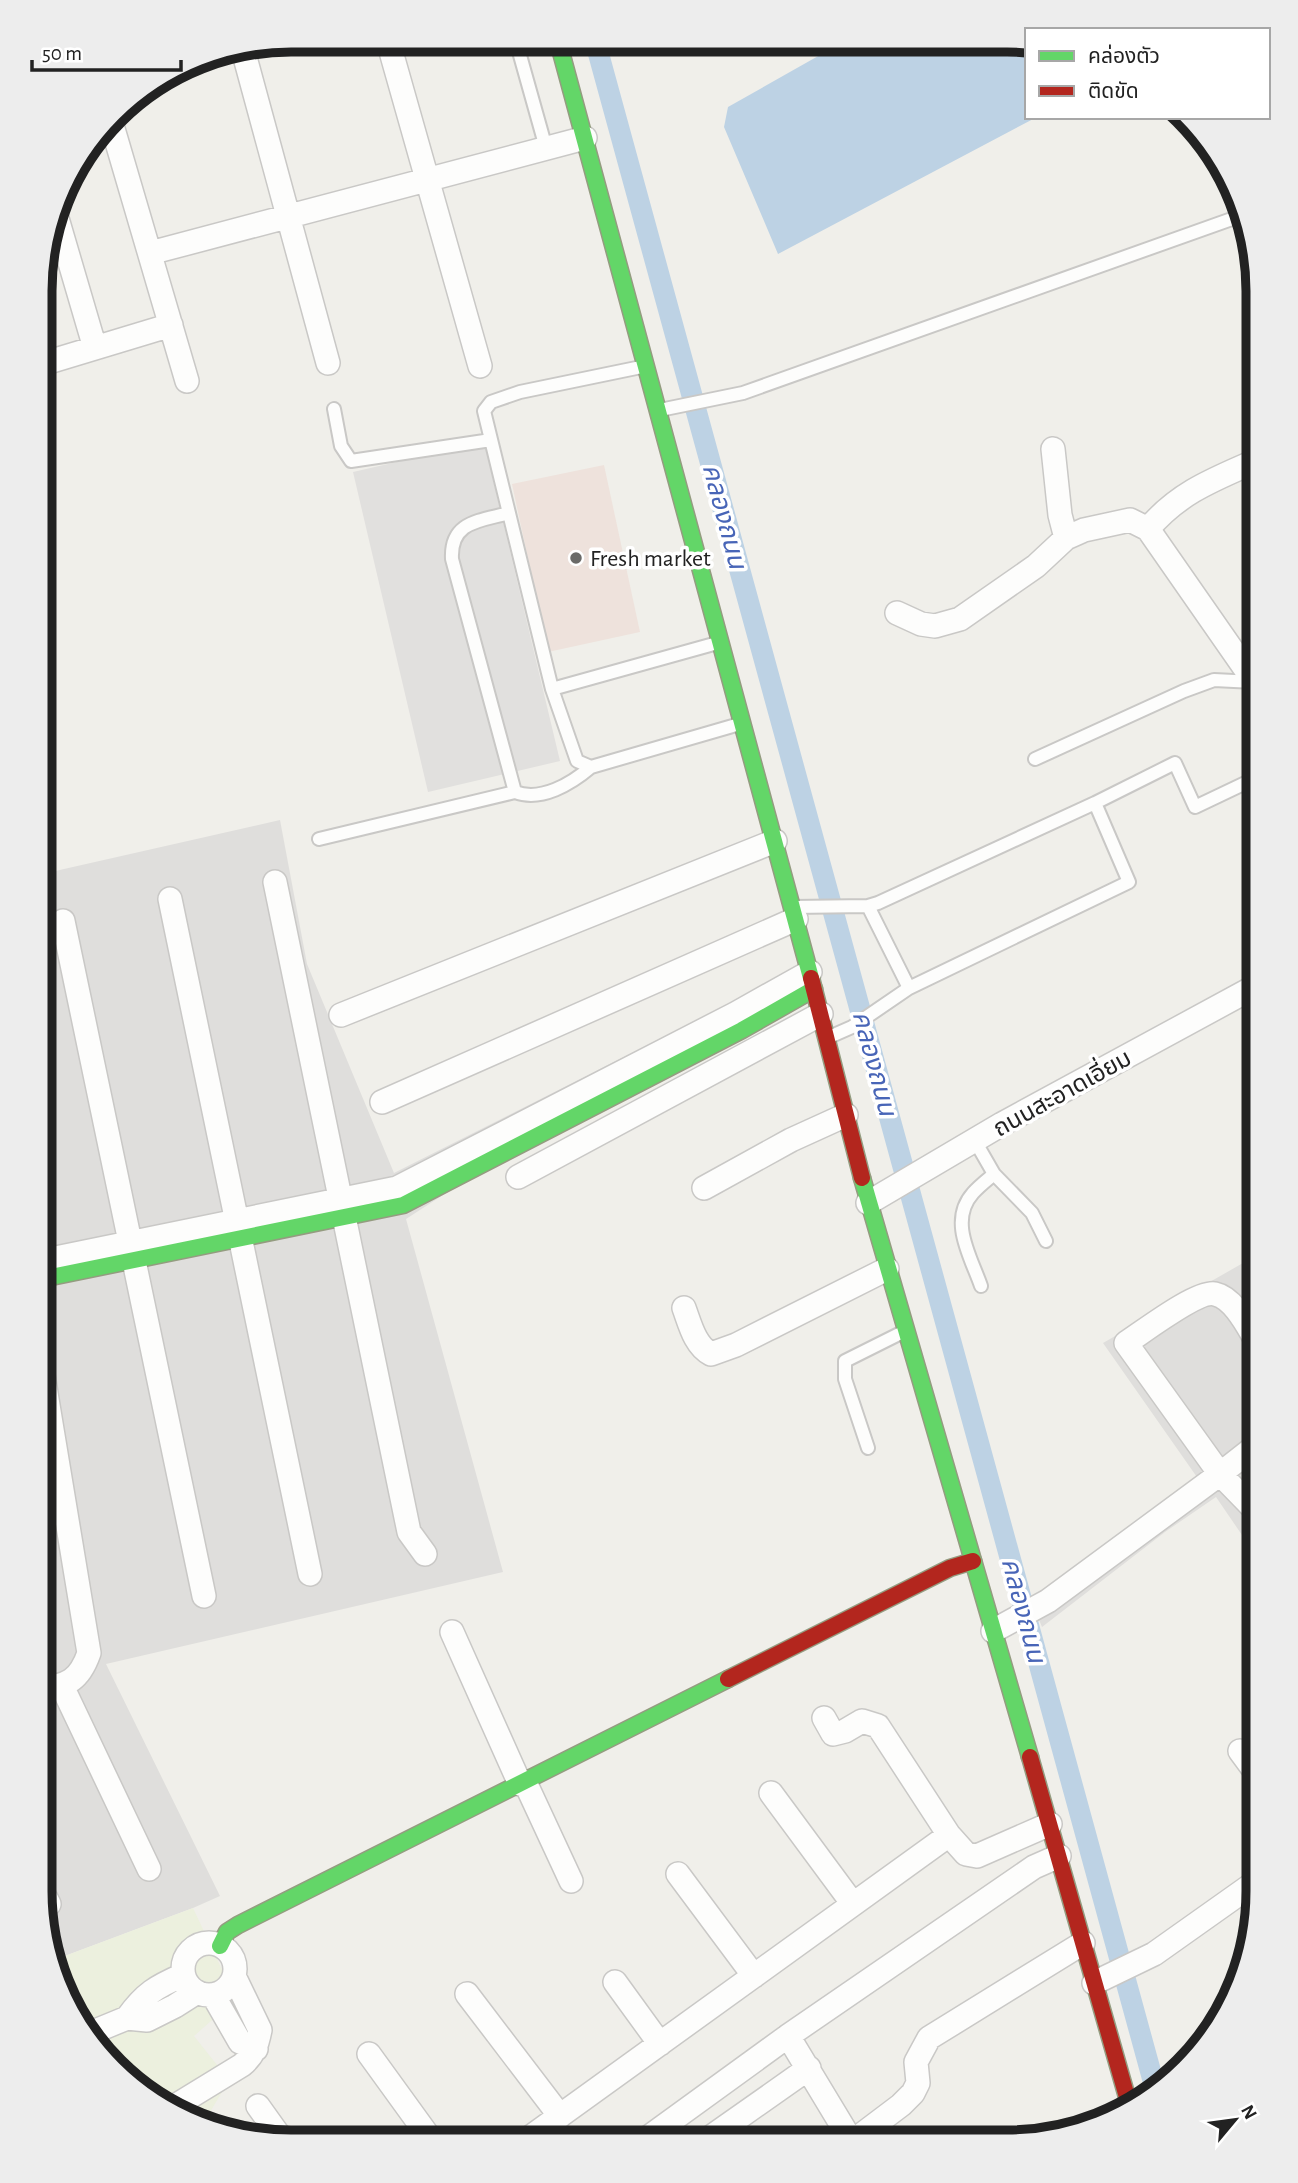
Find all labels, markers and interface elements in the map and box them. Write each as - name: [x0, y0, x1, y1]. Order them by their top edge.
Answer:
- scale bar: [32, 28, 180, 72]
- legend: [1025, 28, 1270, 119]
- text: 50 m: [42, 43, 82, 64]
- text: คล่องตัว: [1088, 44, 1160, 67]
- text: ติดขัด: [1088, 81, 1139, 102]
- water label: คลองถนน: [698, 461, 751, 573]
- place label: Fresh market: [590, 547, 711, 571]
- marker: Fresh market: [568, 550, 584, 566]
- water label: คลองถนน: [848, 1008, 901, 1120]
- street label: ถนนสะอาดเอี่ยม: [987, 1041, 1135, 1142]
- water label: คลองถนน: [997, 1555, 1050, 1667]
- north arrow: [1200, 2085, 1270, 2155]
- text: N: [1237, 2102, 1260, 2123]

